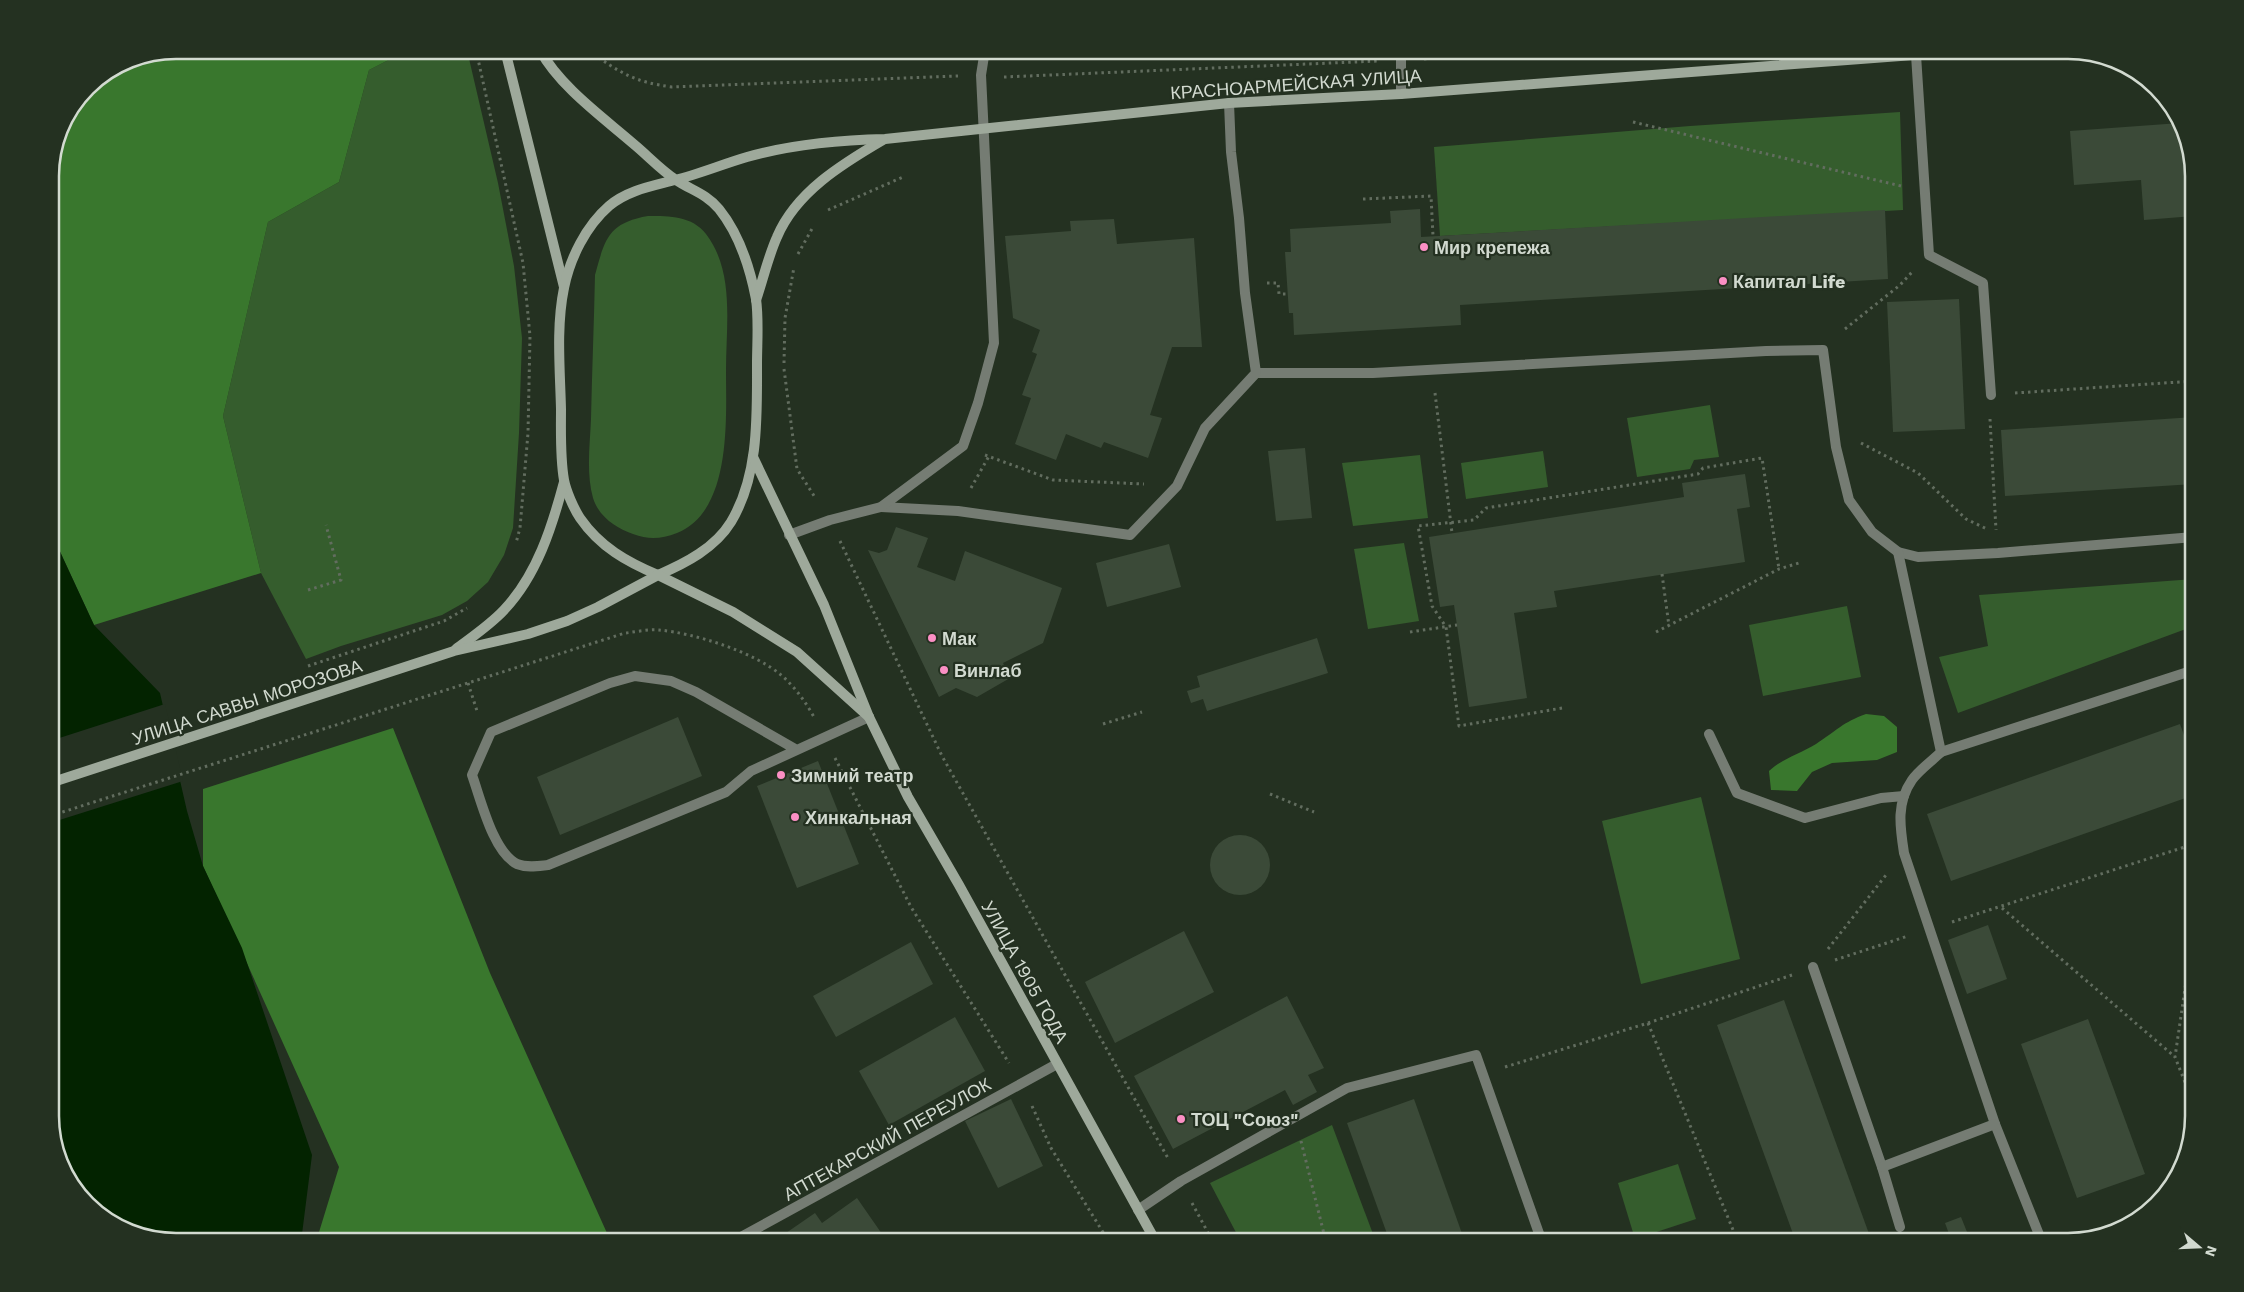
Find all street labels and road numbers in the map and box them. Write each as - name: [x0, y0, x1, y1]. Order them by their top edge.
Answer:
- street label: КРАСНОАРМЕЙСКАЯ УЛИЦА: [1170, 65, 1422, 103]
- street label: УЛИЦА САВВЫ МОРОЗОВА: [129, 655, 365, 749]
- street label: УЛИЦА 1905 ГОДА: [977, 897, 1073, 1047]
- street label: АПТЕКАРСКИЙ ПЕРЕУЛОК: [780, 1073, 995, 1205]

